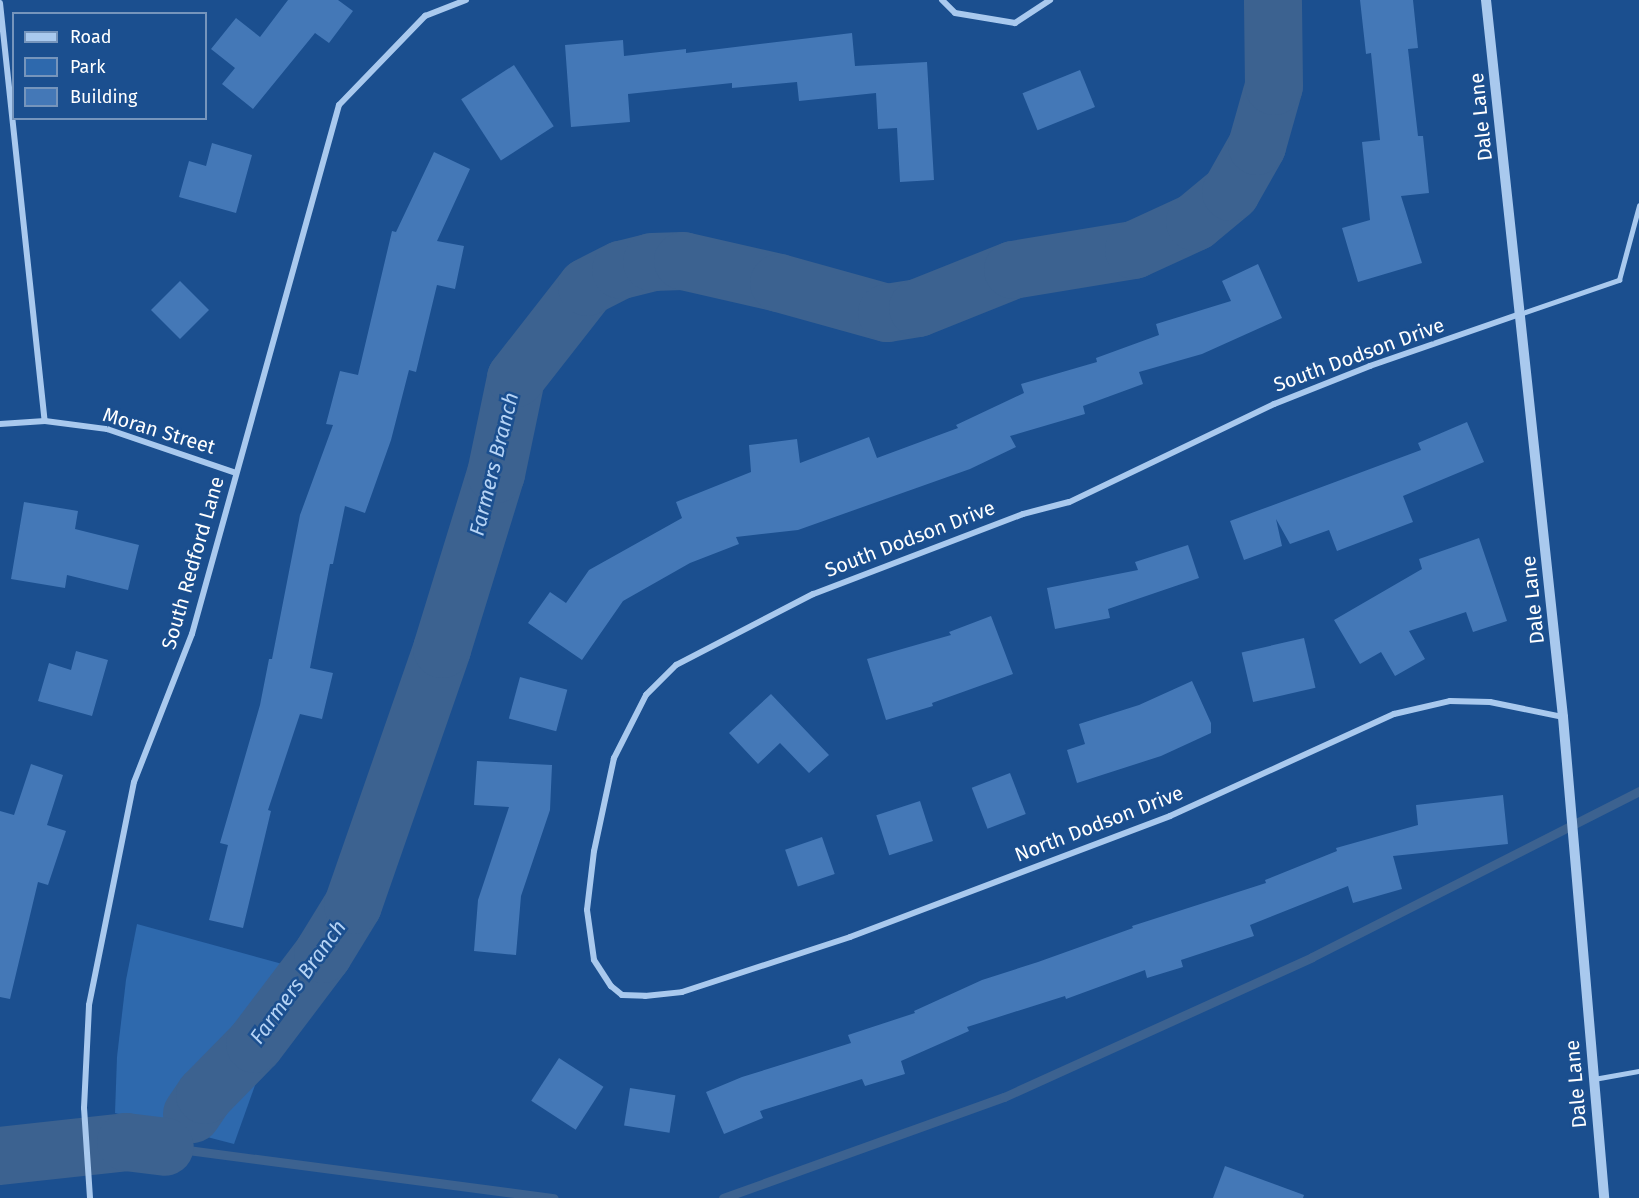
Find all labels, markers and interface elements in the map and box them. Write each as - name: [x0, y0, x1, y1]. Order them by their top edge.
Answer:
- legend: [12, 12, 207, 120]
- text: Road: [70, 26, 112, 48]
- text: Park: [70, 56, 105, 78]
- street label: Dale Lane: [1464, 72, 1498, 162]
- text: Building: [70, 86, 137, 108]
- street label: South Dodson Drive: [1270, 313, 1448, 397]
- water label: Farmers Branch: [464, 390, 524, 538]
- street label: Moran Street: [100, 403, 218, 459]
- street label: South Redford Lane: [157, 474, 229, 652]
- street label: South Dodson Drive: [822, 496, 998, 582]
- street label: Dale Lane: [1516, 555, 1550, 645]
- street label: North Dodson Drive: [1011, 781, 1187, 867]
- water label: Farmers Branch: [245, 915, 351, 1049]
- street label: Dale Lane: [1560, 1039, 1592, 1129]

